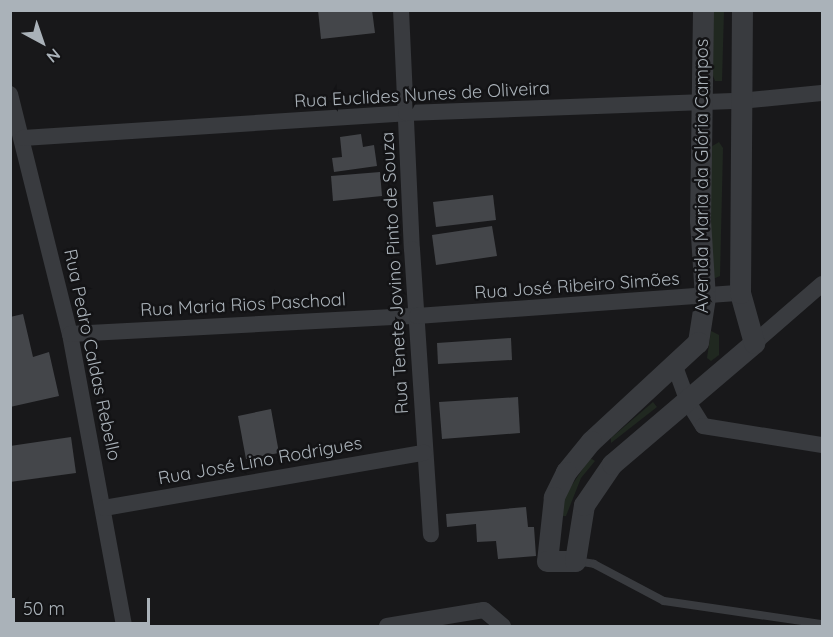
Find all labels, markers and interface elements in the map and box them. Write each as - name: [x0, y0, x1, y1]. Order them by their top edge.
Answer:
- north arrow: [12, 12, 72, 72]
- street label: Avenida Maria da Glória Campos: [691, 39, 713, 313]
- text: N: [43, 44, 65, 67]
- street label: Rua Euclides Nunes de Oliveira: [294, 78, 550, 112]
- street label: Rua Tenete Jovino Pinto de Souza: [377, 131, 413, 415]
- street label: Rua Pedro Caldas Rebello: [59, 247, 125, 463]
- street label: Rua José Ribeiro Simões: [474, 268, 680, 304]
- street label: Rua Maria Rios Paschoal: [140, 289, 346, 321]
- street label: Rua José Lino Rodrigues: [156, 432, 364, 490]
- scale bar: [15, 586, 153, 624]
- text: 50 m: [23, 597, 65, 620]

